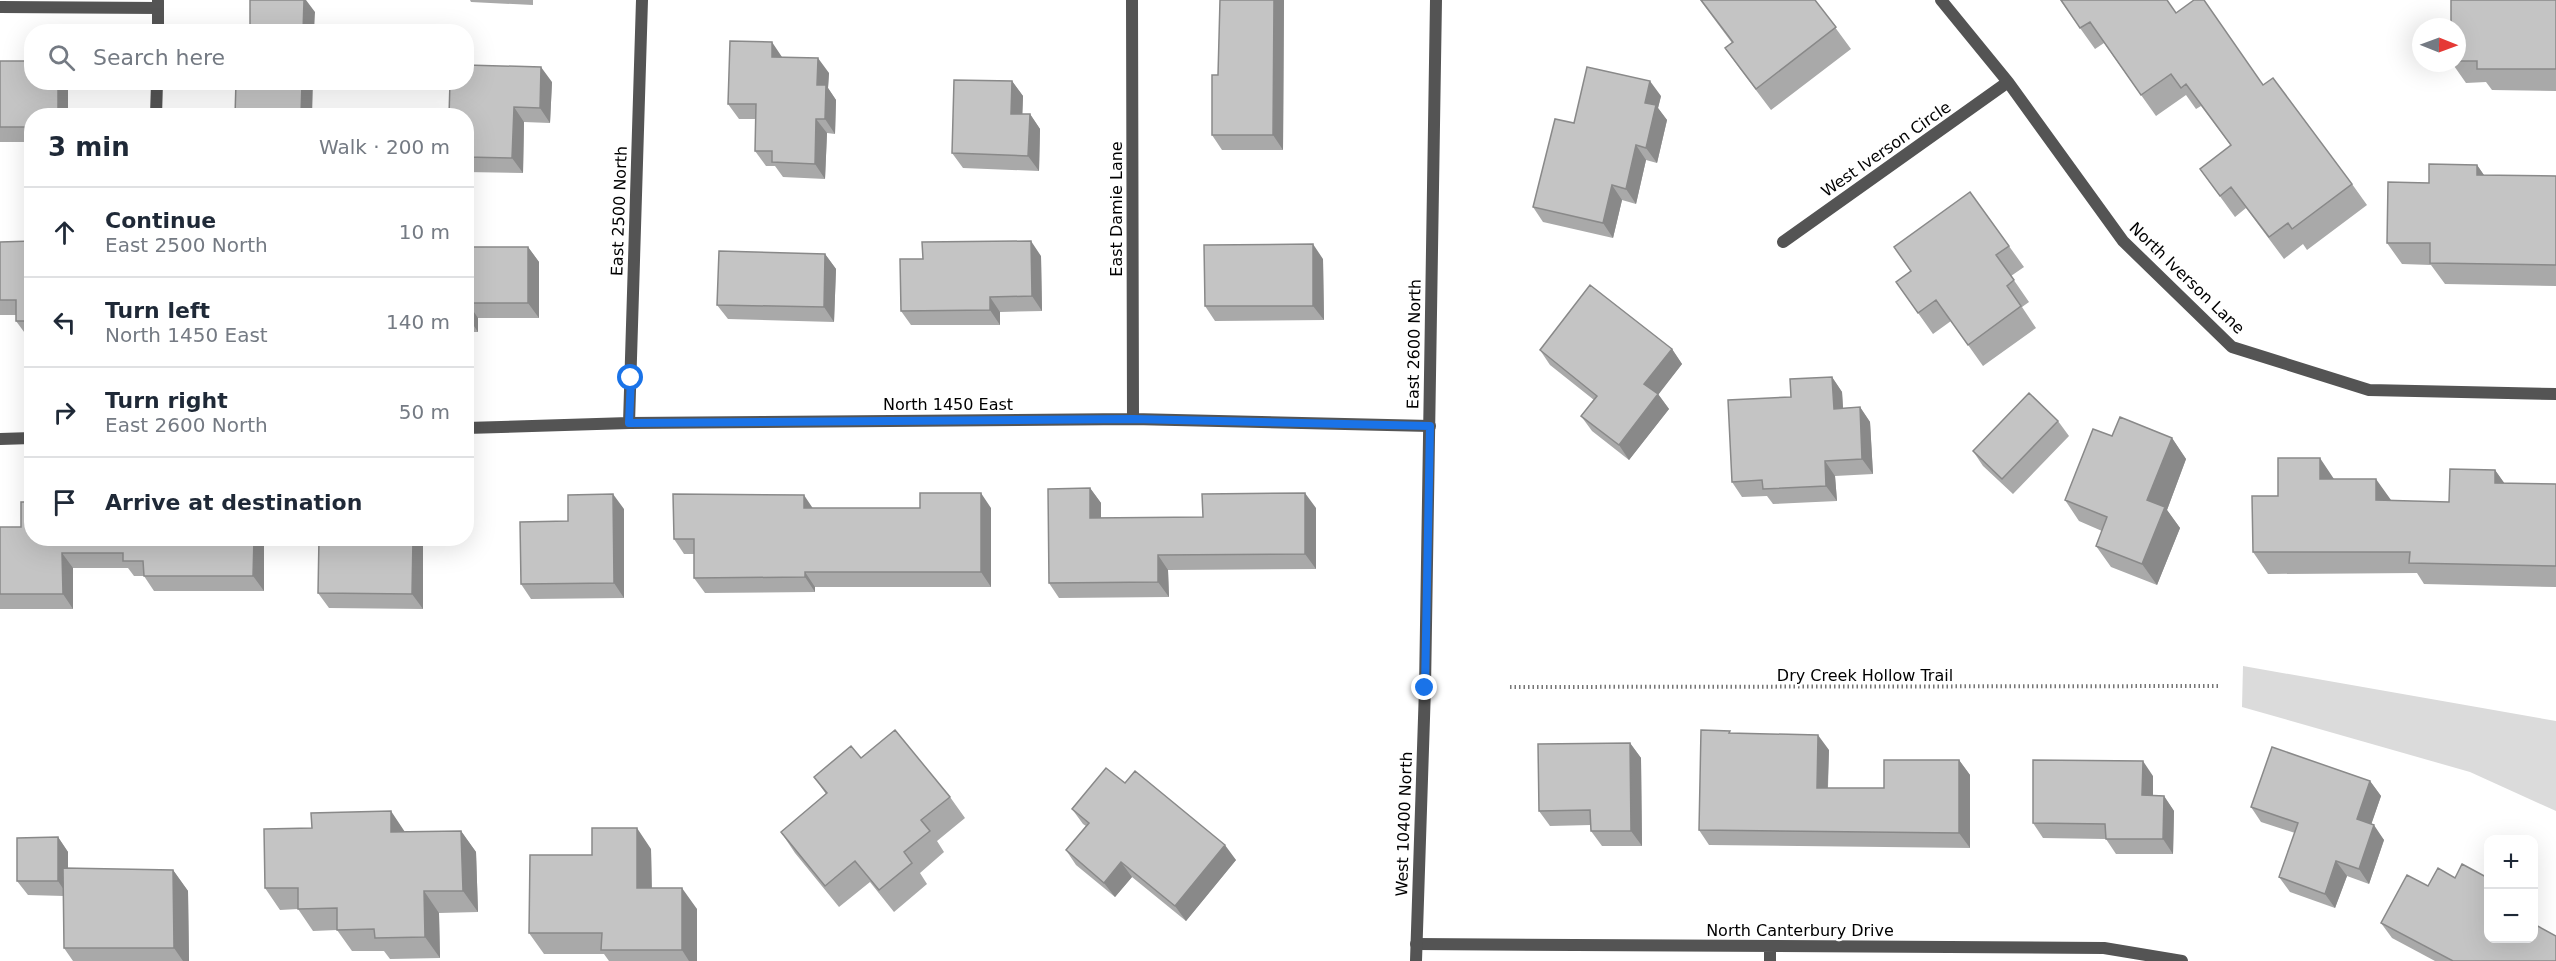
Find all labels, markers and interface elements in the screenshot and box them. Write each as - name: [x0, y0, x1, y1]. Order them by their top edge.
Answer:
- north arrow: [2412, 18, 2466, 72]
- search box: [24, 24, 474, 90]
- icon: search: [45, 41, 78, 74]
- text: Search here: [93, 45, 225, 70]
- street label: West Iverson Circle: [1818, 97, 1954, 201]
- text: 3 min: [48, 132, 130, 162]
- text: Walk · 200 m: [319, 135, 450, 159]
- street label: East Damie Lane: [1107, 141, 1126, 277]
- street label: East 2500 North: [607, 146, 631, 276]
- text: Continue: [105, 208, 216, 233]
- icon: ahead: [48, 216, 81, 249]
- street label: North Iverson Lane: [2126, 218, 2248, 338]
- text: 10 m: [399, 220, 450, 244]
- text: East 2500 North: [105, 233, 268, 257]
- street label: East 2600 North: [1403, 279, 1425, 409]
- text: Turn left: [105, 298, 210, 323]
- icon: left: [48, 306, 81, 339]
- text: 140 m: [386, 310, 450, 334]
- text: North 1450 East: [105, 323, 268, 347]
- route start: [617, 364, 643, 390]
- text: Turn right: [105, 388, 228, 413]
- street label: North 1450 East: [883, 395, 1013, 414]
- icon: right: [48, 396, 81, 429]
- text: 50 m: [399, 400, 450, 424]
- text: East 2600 North: [105, 413, 268, 437]
- icon: arrive: [48, 486, 81, 519]
- text: Arrive at destination: [105, 490, 362, 515]
- street label: Dry Creek Hollow Trail: [1777, 666, 1953, 685]
- route end: [1411, 674, 1437, 700]
- street label: West 10400 North: [1392, 751, 1416, 897]
- map controls: [2484, 835, 2538, 943]
- button: +: [2484, 835, 2538, 889]
- button: −: [2484, 889, 2538, 943]
- street label: North Canterbury Drive: [1706, 921, 1894, 940]

